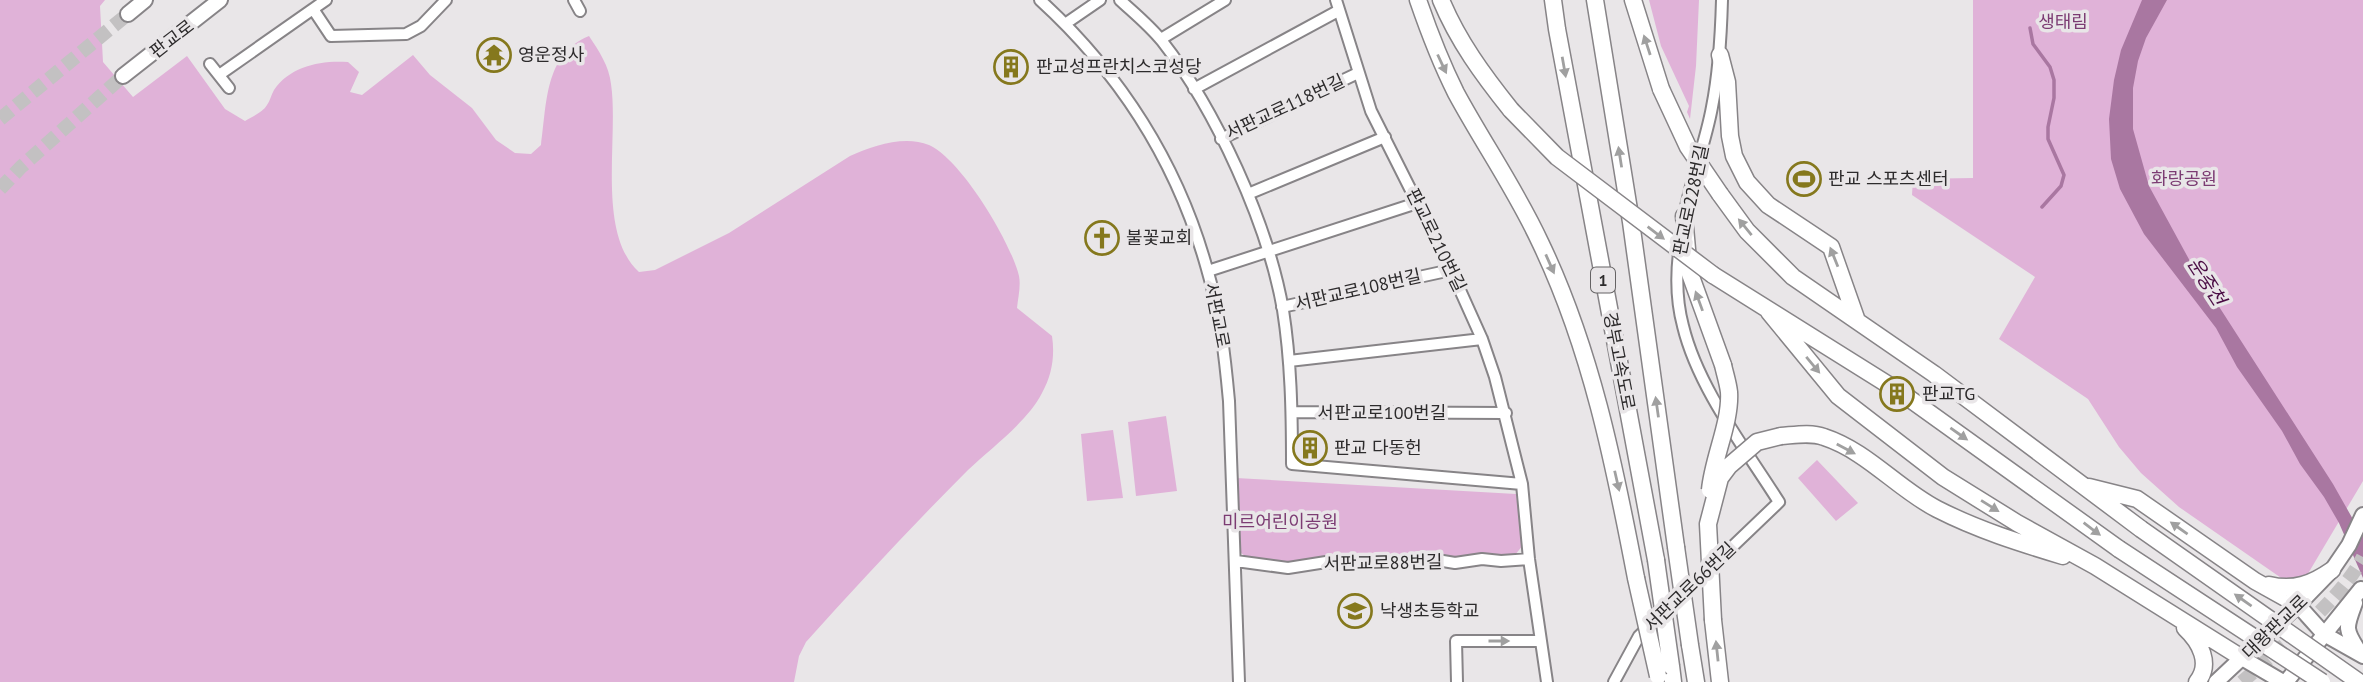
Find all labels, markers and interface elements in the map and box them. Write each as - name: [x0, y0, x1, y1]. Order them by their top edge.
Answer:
- park label: 생태림: [2038, 10, 2088, 33]
- street label: 판교로: [145, 14, 198, 63]
- one-way arrow: [1641, 34, 1652, 55]
- temple icon: 영운정사: [475, 36, 513, 74]
- place label: 영운정사: [518, 43, 585, 66]
- building icon: 판교성프란치스코성당: [992, 48, 1030, 86]
- one-way arrow: [1437, 54, 1448, 74]
- place label: 판교성프란치스코성당: [1036, 55, 1202, 78]
- one-way arrow: [1559, 56, 1570, 78]
- street label: 서판교로118번길: [1222, 69, 1348, 144]
- street label: 판교로228번길: [1668, 143, 1713, 257]
- one-way arrow: [1614, 146, 1625, 168]
- sports icon: 판교 스포츠센터: [1785, 160, 1823, 198]
- place label: 판교 스포츠센터: [1828, 167, 1949, 190]
- park label: 화랑공원: [2151, 167, 2217, 190]
- street label: 판교로210번길: [1402, 184, 1471, 295]
- church icon: 불꽃교회: [1083, 219, 1121, 257]
- one-way arrow: [1738, 219, 1753, 237]
- one-way arrow: [1647, 225, 1665, 240]
- place label: 불꽃교회: [1126, 226, 1192, 249]
- one-way arrow: [1829, 246, 1840, 267]
- water label: 운중천: [2183, 252, 2232, 311]
- one-way arrow: [1544, 254, 1556, 274]
- street label: 서판교로108번길: [1293, 264, 1423, 315]
- road number: 1: [1591, 268, 1615, 292]
- street label: 서판교로: [1200, 280, 1235, 350]
- one-way arrow: [1693, 291, 1704, 312]
- street label: 경부고속도로: [1599, 310, 1640, 412]
- one-way arrow: [1805, 356, 1820, 373]
- building icon: 판교TG: [1878, 375, 1916, 413]
- place label: 판교TG: [1922, 382, 1975, 405]
- one-way arrow: [1651, 396, 1662, 418]
- street label: 서판교로100번길: [1318, 401, 1446, 424]
- one-way arrow: [1950, 426, 1968, 440]
- building icon: 판교 다동헌: [1291, 429, 1329, 467]
- place label: 판교 다동헌: [1334, 436, 1422, 459]
- one-way arrow: [1836, 443, 1856, 454]
- one-way arrow: [1612, 470, 1623, 492]
- one-way arrow: [1980, 499, 1999, 512]
- park label: 미르어린이공원: [1222, 510, 1338, 533]
- one-way arrow: [2170, 521, 2188, 535]
- one-way arrow: [2083, 522, 2101, 536]
- street label: 서판교로66번길: [1639, 537, 1740, 636]
- street label: 서판교로88번길: [1323, 550, 1443, 575]
- street label: 대왕판교로: [2237, 590, 2312, 664]
- school or university icon: 낙생초등학교: [1336, 592, 1374, 630]
- one-way arrow: [2234, 593, 2252, 607]
- place label: 낙생초등학교: [1380, 599, 1479, 622]
- one-way arrow: [1488, 635, 1510, 647]
- one-way arrow: [1711, 640, 1722, 662]

